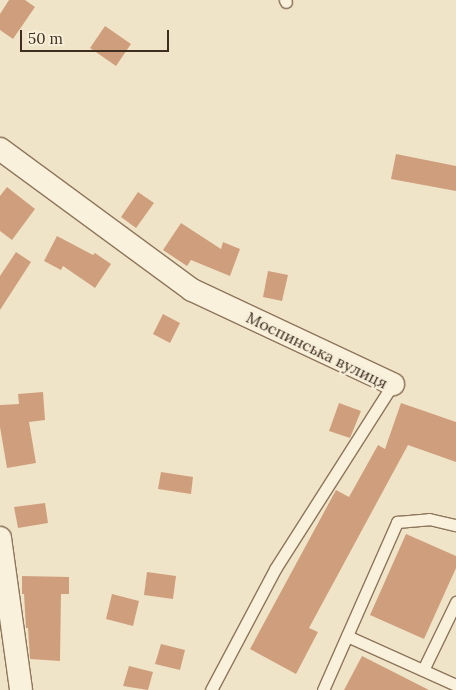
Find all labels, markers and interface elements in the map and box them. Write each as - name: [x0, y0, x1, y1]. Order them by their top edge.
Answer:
- scale bar: [22, 20, 171, 52]
- text: 50 m: [28, 29, 63, 48]
- street label: Моспинська вулиця: [243, 307, 391, 393]

